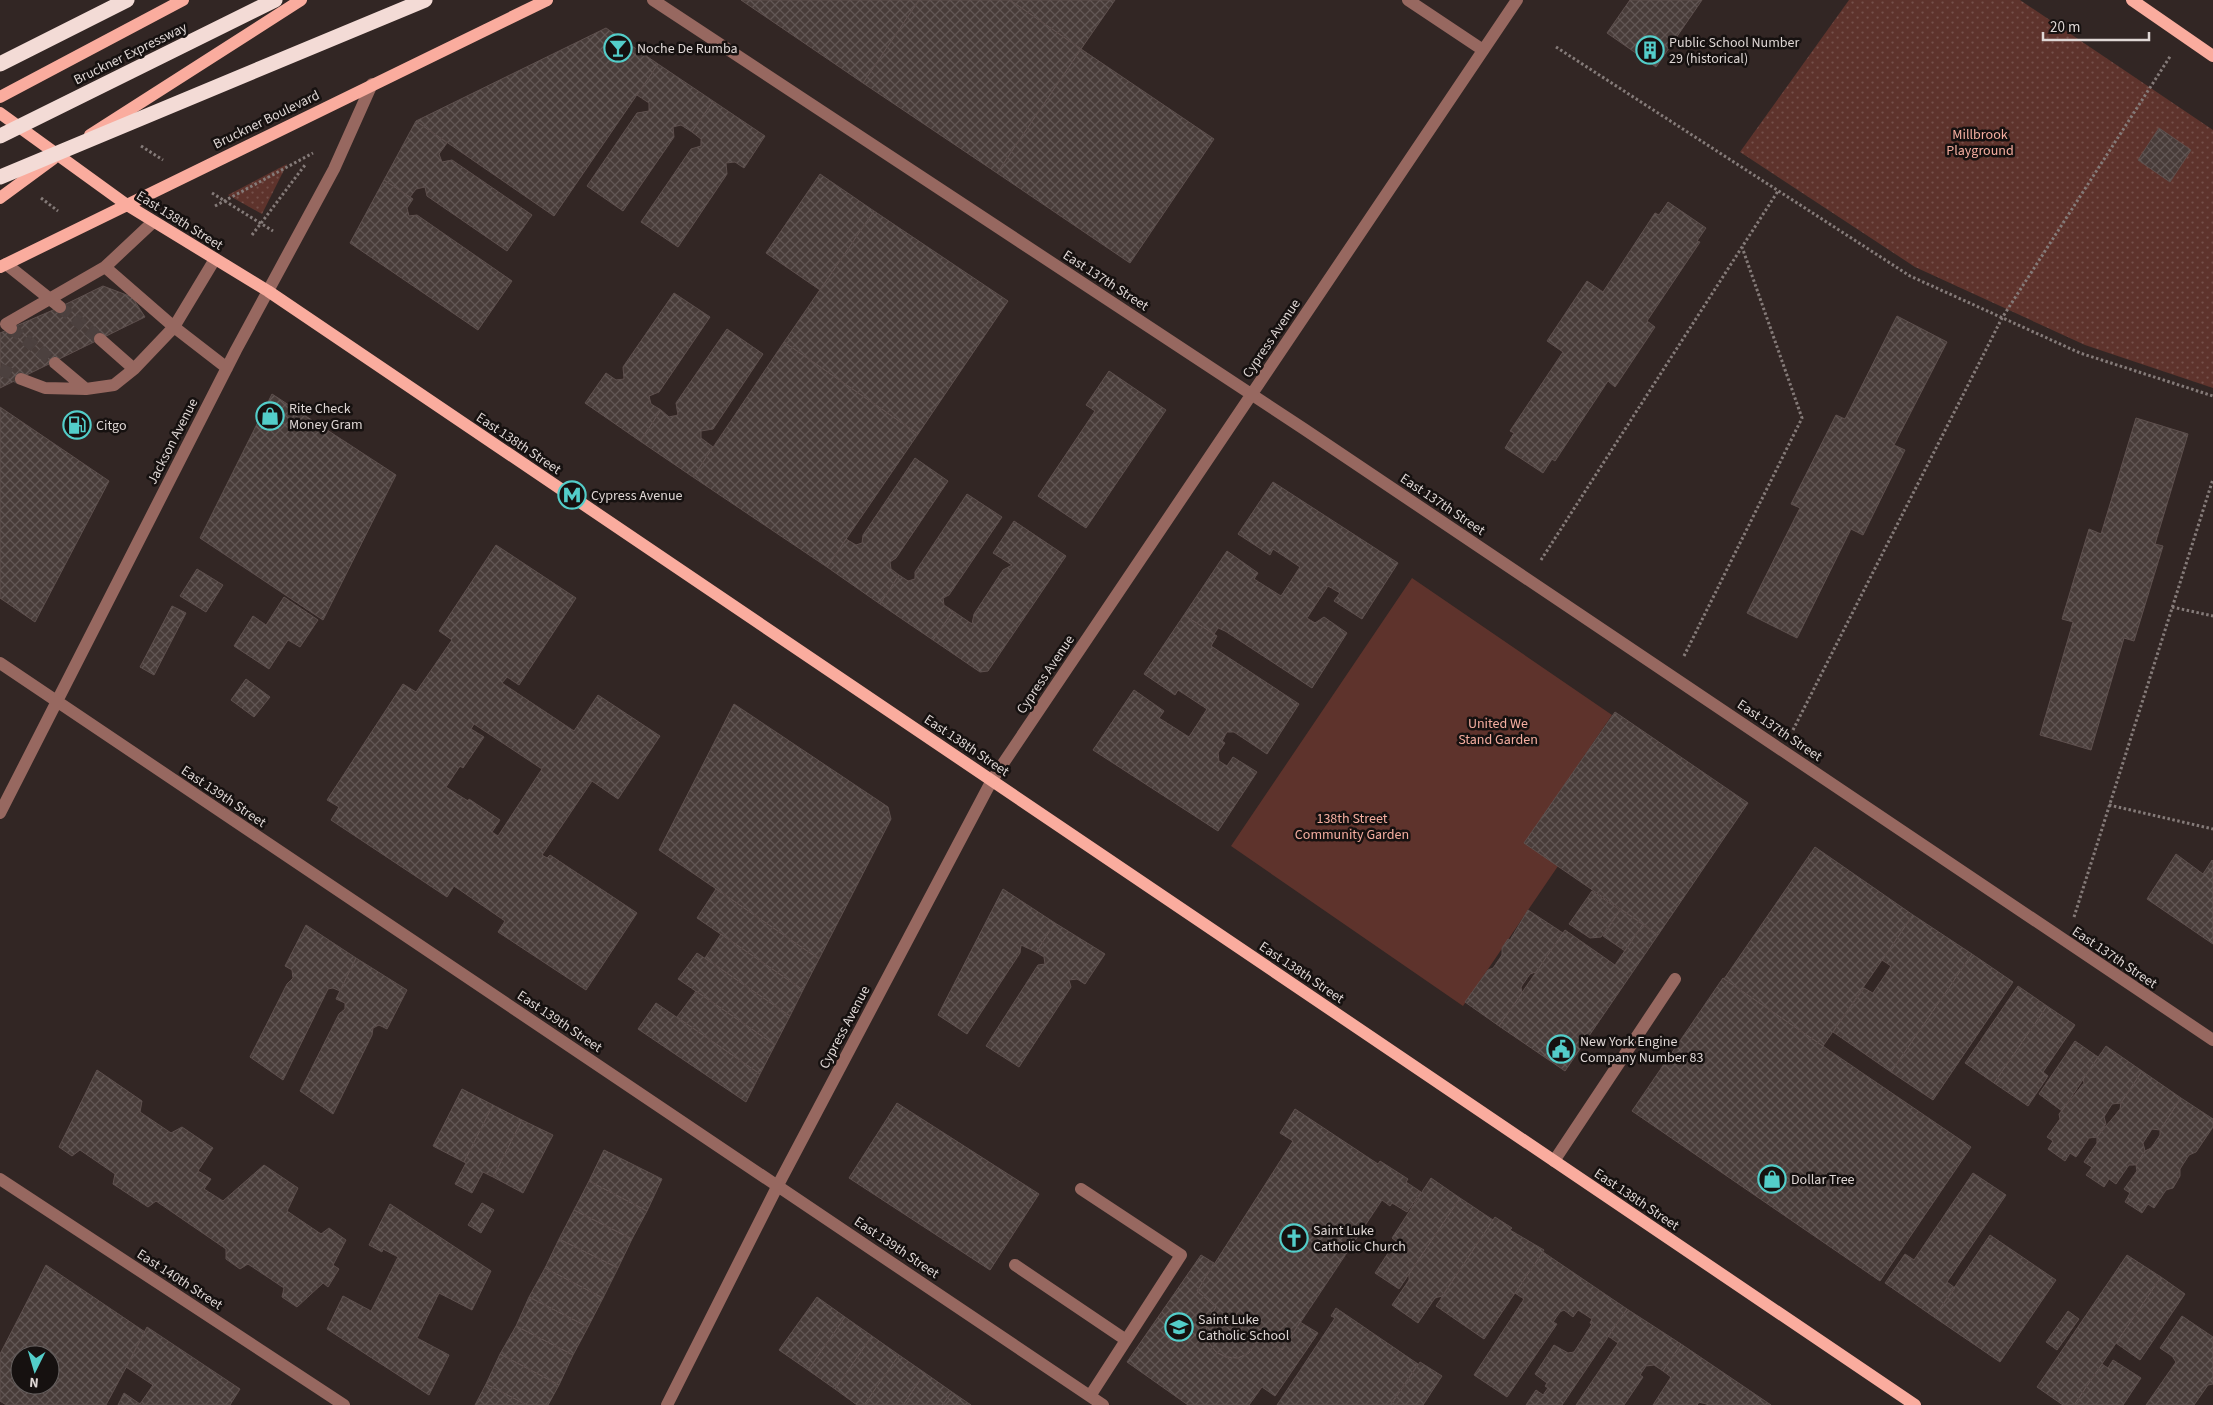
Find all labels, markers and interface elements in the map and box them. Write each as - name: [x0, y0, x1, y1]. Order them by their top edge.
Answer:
- scale bar: [2043, 10, 2149, 42]
- street label: Bruckner Expressway: [70, 17, 191, 90]
- text: 20 m: [2050, 17, 2080, 38]
- bar icon: Noche De Rumba: [603, 33, 633, 63]
- place label: Public School Number 29 (historical): [1669, 33, 1799, 69]
- building icon: Public School Number 29 (historical): [1635, 35, 1665, 65]
- place label: Noche De Rumba: [637, 39, 738, 59]
- street label: Bruckner Boulevard: [210, 85, 323, 154]
- park label: Millbrook Playground: [1946, 125, 2014, 161]
- street label: East 138th Street: [132, 186, 227, 256]
- street label: East 137th Street: [1059, 246, 1152, 316]
- street label: Cypress Avenue: [1238, 295, 1306, 382]
- street label: Jackson Avenue: [143, 395, 203, 488]
- place label: Rite Check Money Gram: [289, 399, 363, 435]
- shop icon: Rite Check Money Gram: [255, 401, 285, 431]
- street label: East 138th Street: [472, 408, 565, 480]
- fuel station icon: Citgo: [62, 410, 92, 440]
- place label: Citgo: [96, 416, 126, 436]
- street label: East 137th Street: [1396, 469, 1489, 541]
- metro station icon: Cypress Avenue: [557, 480, 587, 510]
- place label: Cypress Avenue: [591, 486, 683, 506]
- street label: Cypress Avenue: [1012, 631, 1080, 718]
- street label: East 137th Street: [1733, 695, 1826, 767]
- street label: East 138th Street: [920, 710, 1013, 782]
- park label: United We Stand Garden: [1458, 714, 1538, 750]
- street label: East 139th Street: [177, 761, 270, 833]
- park label: 138th Street Community Garden: [1295, 809, 1409, 845]
- street label: East 137th Street: [2068, 922, 2161, 994]
- street label: East 138th Street: [1255, 937, 1348, 1009]
- street label: Cypress Avenue: [815, 982, 875, 1073]
- street label: East 139th Street: [513, 986, 606, 1058]
- place label: New York Engine Company Number 83: [1580, 1032, 1703, 1068]
- public building icon: New York Engine Company Number 83: [1546, 1034, 1576, 1064]
- street label: East 138th Street: [1590, 1164, 1683, 1236]
- shop icon: Dollar Tree: [1757, 1164, 1787, 1194]
- place label: Dollar Tree: [1791, 1170, 1855, 1190]
- street label: East 139th Street: [850, 1212, 943, 1284]
- place label: Saint Luke Catholic Church: [1313, 1221, 1406, 1257]
- church icon: Saint Luke Catholic Church: [1279, 1223, 1309, 1253]
- street label: East 140th Street: [133, 1245, 226, 1315]
- place label: Saint Luke Catholic School: [1198, 1310, 1290, 1346]
- school or university icon: Saint Luke Catholic School: [1164, 1312, 1194, 1342]
- north arrow: [10, 1345, 60, 1395]
- text: N: [28, 1372, 39, 1392]

